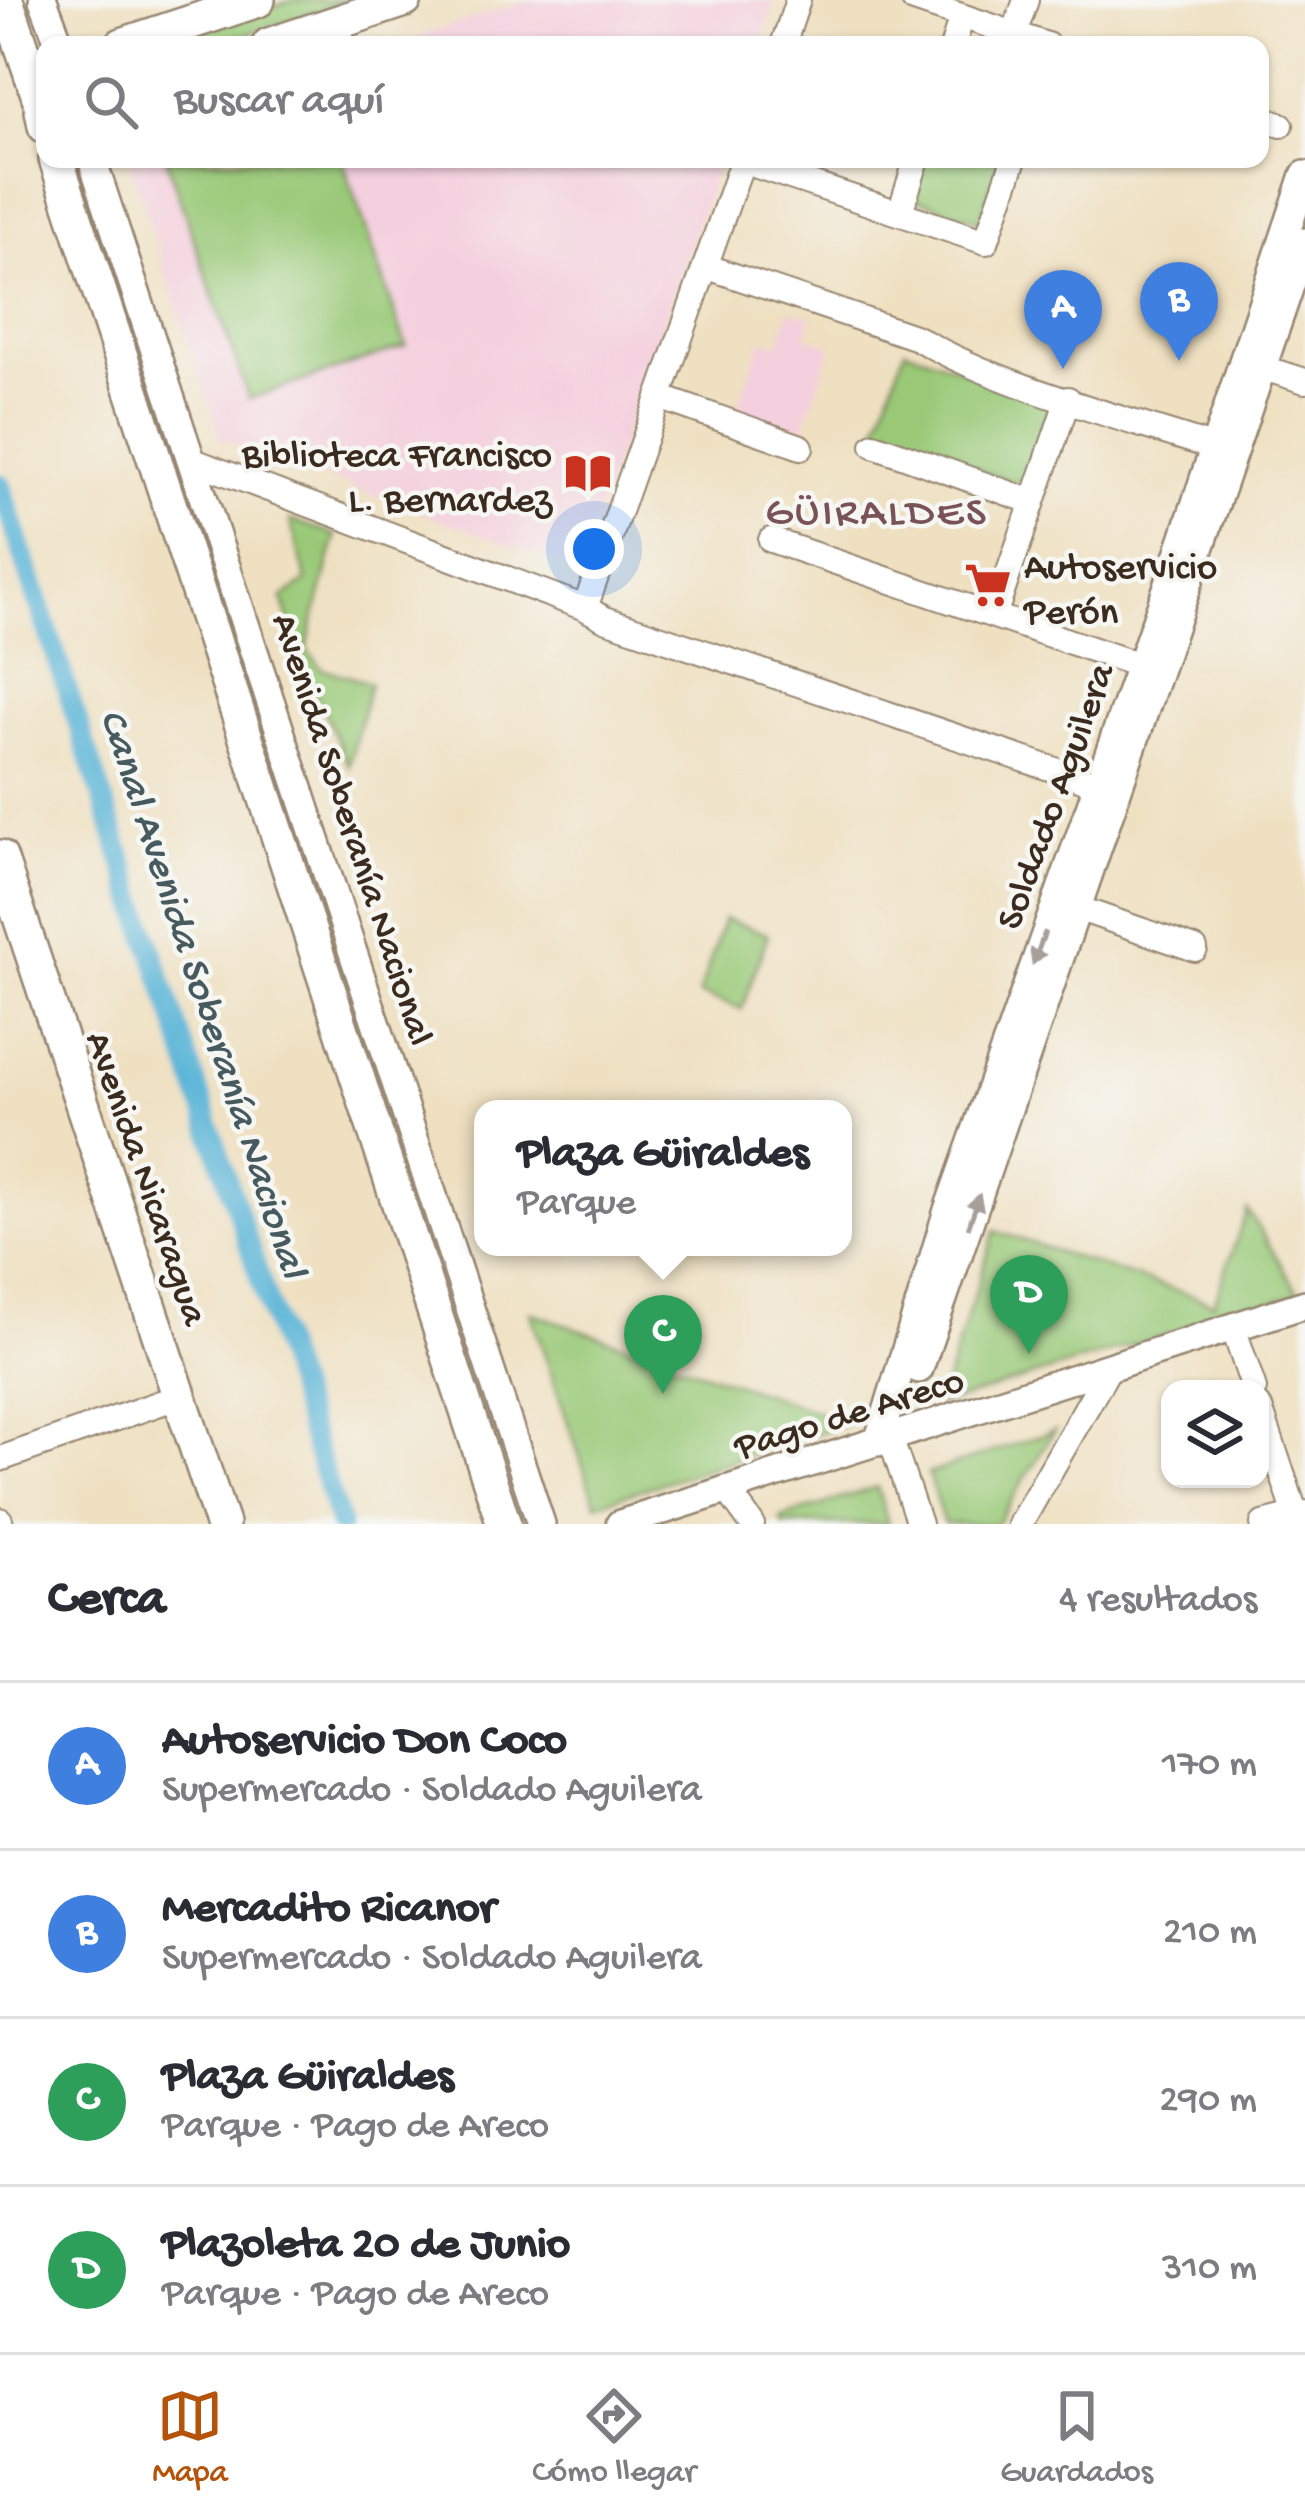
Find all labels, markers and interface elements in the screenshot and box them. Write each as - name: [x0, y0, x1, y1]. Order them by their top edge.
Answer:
- search box: [36, 36, 1269, 168]
- icon: search: [78, 69, 144, 135]
- text: Buscar aquí: [174, 76, 384, 129]
- pin: B: [1140, 262, 1218, 361]
- pin: A: [1024, 270, 1102, 369]
- place label: Biblioteca Francisco L. Bernardez: [241, 435, 554, 526]
- library icon: Biblioteca Francisco L. Bernardez: [563, 448, 613, 498]
- district label: GÜIRALDES: [765, 491, 989, 540]
- your location: [564, 519, 624, 579]
- place label: Autoservicio Perón: [1022, 547, 1217, 638]
- supermarket icon: Autoservicio Perón: [963, 560, 1013, 610]
- street label: Avenida Soberanía Nacional: [258, 608, 441, 1052]
- street label: Soldado Aguilera: [989, 657, 1129, 937]
- water label: Canal Avenida Soberanía Nacional: [85, 704, 316, 1287]
- one-way arrow: [1029, 930, 1048, 966]
- street label: Avenida Nicaragua: [72, 1026, 216, 1333]
- popup: [474, 1100, 852, 1256]
- text: Plaza Güiraldes: [517, 1129, 809, 1182]
- text: Parque: [517, 1182, 636, 1228]
- one-way arrow: [966, 1193, 984, 1229]
- pin: D: [990, 1255, 1068, 1354]
- pin: C: [624, 1295, 702, 1394]
- street label: Pago de Areco: [728, 1360, 970, 1474]
- map controls: [1161, 1380, 1269, 1488]
- button: layers: [1161, 1380, 1269, 1488]
- text: Cerca: [48, 1572, 166, 1632]
- text: 4 resultados: [1059, 1579, 1257, 1625]
- text: Autoservicio Don Coco: [162, 1716, 567, 1769]
- text: A: [75, 1743, 99, 1789]
- text: 170 m: [1162, 1743, 1257, 1789]
- text: Supermercado · Soldado Aguilera: [162, 1769, 702, 1815]
- text: Mercadito Ricanor: [162, 1884, 495, 1937]
- text: B: [77, 1911, 97, 1957]
- text: 210 m: [1163, 1911, 1257, 1957]
- text: Supermercado · Soldado Aguilera: [162, 1937, 702, 1983]
- text: Plaza Güiraldes: [162, 2052, 453, 2105]
- text: C: [76, 2079, 98, 2125]
- text: 290 m: [1159, 2079, 1257, 2125]
- text: Parque · Pago de Areco: [162, 2105, 549, 2151]
- text: Plazoleta 20 de Junio: [162, 2220, 570, 2273]
- text: D: [74, 2247, 100, 2293]
- text: 310 m: [1162, 2247, 1257, 2293]
- text: Parque · Pago de Areco: [162, 2273, 549, 2319]
- tab: Mapa: [152, 2383, 228, 2493]
- tab: Cómo llegar: [532, 2383, 696, 2493]
- tab: Guardados: [1000, 2383, 1153, 2493]

